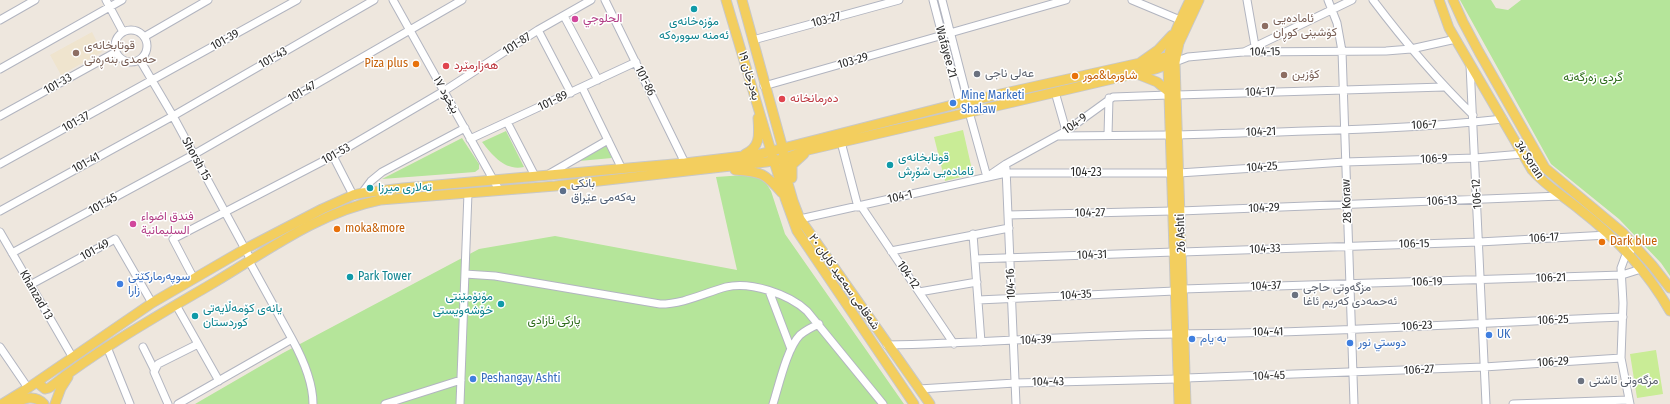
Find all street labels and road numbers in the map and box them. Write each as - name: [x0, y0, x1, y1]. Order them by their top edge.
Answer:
- street label: 103-27: [810, 9, 842, 31]
- street label: Wafayee 21: [932, 24, 960, 80]
- street label: 101-39: [208, 26, 242, 54]
- street label: 101-87: [500, 30, 534, 58]
- street label: 101-43: [256, 44, 290, 72]
- street label: 104-15: [1250, 45, 1280, 59]
- street label: بەدرخان ١٩: [735, 50, 763, 102]
- street label: 103-29: [836, 50, 870, 72]
- street label: 101-86: [632, 64, 658, 98]
- street label: 101-33: [41, 70, 75, 98]
- street label: بێخود ١٧: [430, 74, 462, 116]
- street label: 101-47: [285, 78, 319, 106]
- street label: 104-17: [1245, 84, 1275, 100]
- street label: 101-89: [536, 88, 570, 114]
- street label: 101-37: [60, 109, 92, 135]
- street label: 104-9: [1060, 110, 1090, 138]
- street label: 106-7: [1411, 117, 1437, 133]
- street label: 104-21: [1246, 124, 1276, 140]
- street label: Shorsh 15: [178, 135, 214, 183]
- street label: 34 Soran: [1511, 138, 1547, 182]
- street label: 101-53: [319, 140, 353, 168]
- street label: 101-41: [70, 150, 102, 176]
- street label: 106-9: [1420, 151, 1448, 167]
- street label: 104-25: [1246, 159, 1278, 175]
- street label: 104-23: [1070, 166, 1102, 180]
- street label: 106-12: [1469, 178, 1485, 210]
- street label: 28 Koraw: [1339, 179, 1355, 223]
- street label: 104-1: [886, 187, 914, 207]
- street label: 101-45: [86, 190, 120, 218]
- street label: 106-13: [1426, 193, 1458, 209]
- street label: 104-29: [1248, 200, 1280, 216]
- street label: 104-27: [1075, 206, 1105, 220]
- street label: 26 Ashti: [1173, 213, 1189, 253]
- street label: 106-17: [1529, 230, 1559, 246]
- street label: شەقامی سەعید کابان ٢٠: [805, 231, 883, 333]
- street label: 101-49: [78, 236, 112, 264]
- street label: 106-15: [1399, 237, 1429, 251]
- street label: 104-33: [1249, 241, 1281, 257]
- street label: 104-31: [1077, 247, 1107, 263]
- street label: 104-12: [894, 258, 922, 292]
- street label: Khanzad 13: [16, 268, 56, 322]
- street label: 104-16: [1003, 268, 1019, 300]
- street label: 106-21: [1536, 270, 1566, 286]
- street label: 106-19: [1411, 275, 1443, 289]
- street label: 104-37: [1250, 278, 1282, 294]
- street label: 104-35: [1060, 287, 1092, 303]
- street label: 106-25: [1537, 312, 1569, 328]
- street label: 106-23: [1401, 318, 1433, 334]
- street label: 104-41: [1252, 325, 1284, 339]
- street label: 104-39: [1020, 332, 1052, 348]
- street label: 106-29: [1537, 354, 1569, 370]
- street label: 106-27: [1403, 362, 1435, 378]
- street label: 104-45: [1253, 368, 1285, 384]
- street label: 104-43: [1032, 375, 1064, 389]

